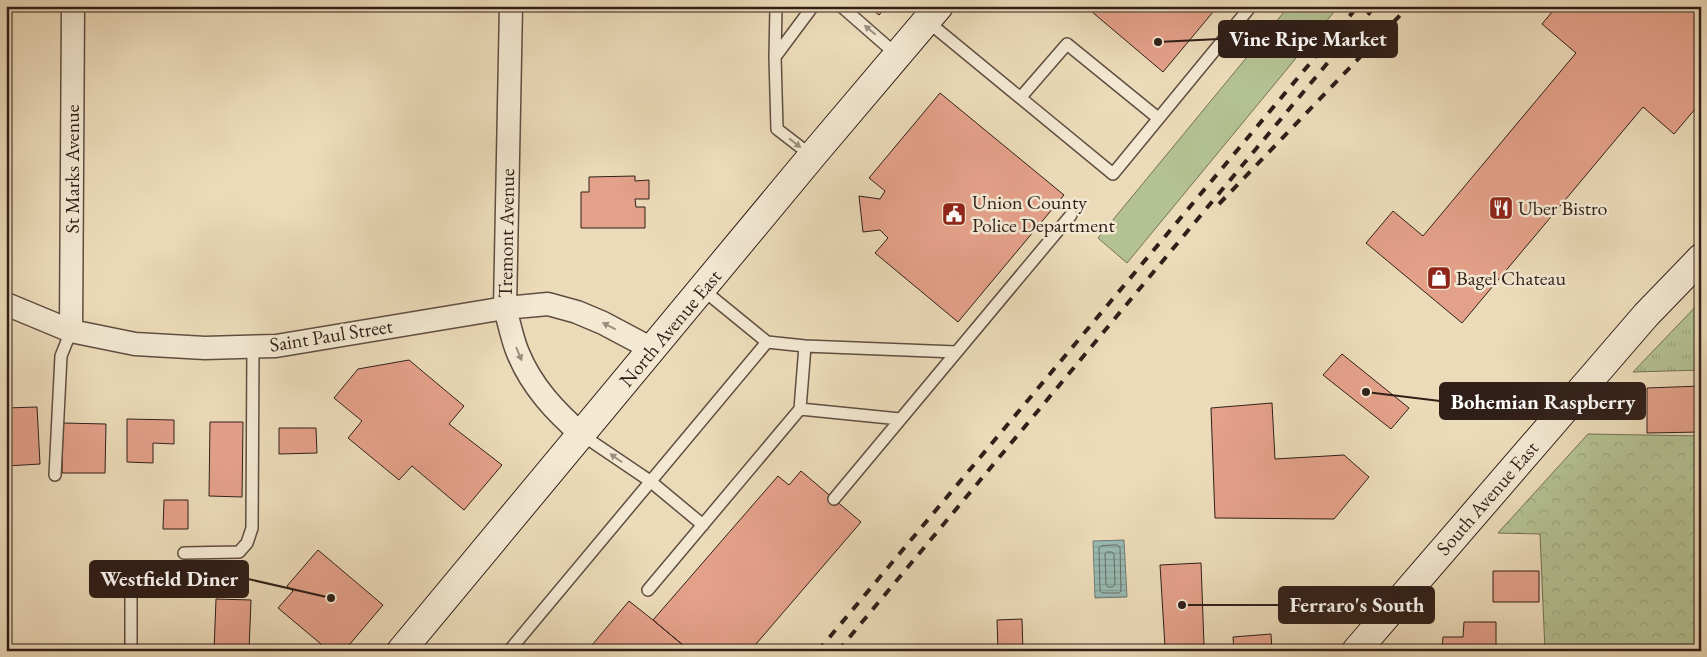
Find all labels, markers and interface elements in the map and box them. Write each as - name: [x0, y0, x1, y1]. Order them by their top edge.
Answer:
- callout: Vine Ripe Market: [1219, 21, 1397, 57]
- one-way arrow: [864, 24, 876, 36]
- text: Vine Ripe Market: [1229, 25, 1387, 52]
- street label: St Marks Avenue: [59, 104, 85, 234]
- one-way arrow: [788, 137, 801, 148]
- street label: Tremont Avenue: [492, 168, 520, 298]
- place label: Union County Police Department: [972, 189, 1116, 238]
- restaurant icon: Uber Bistro: [1488, 195, 1514, 221]
- place label: Uber Bistro: [1518, 195, 1608, 221]
- public building icon: Union County Police Department: [941, 201, 967, 227]
- street label: North Avenue East: [613, 263, 727, 392]
- shop icon: Bagel Chateau: [1426, 265, 1452, 291]
- place label: Bagel Chateau: [1456, 265, 1567, 291]
- street label: Saint Paul Street: [268, 312, 395, 358]
- one-way arrow: [601, 322, 616, 330]
- one-way arrow: [516, 347, 524, 361]
- callout: Bohemian Raspberry: [1440, 383, 1645, 419]
- text: Bohemian Raspberry: [1451, 388, 1636, 415]
- street label: South Avenue East: [1430, 435, 1544, 561]
- one-way arrow: [609, 453, 623, 463]
- callout: Westfield Diner: [90, 561, 248, 597]
- text: Westfield Diner: [100, 565, 238, 592]
- callout: Ferraro's South: [1279, 587, 1434, 623]
- text: Ferraro's South: [1289, 591, 1425, 618]

